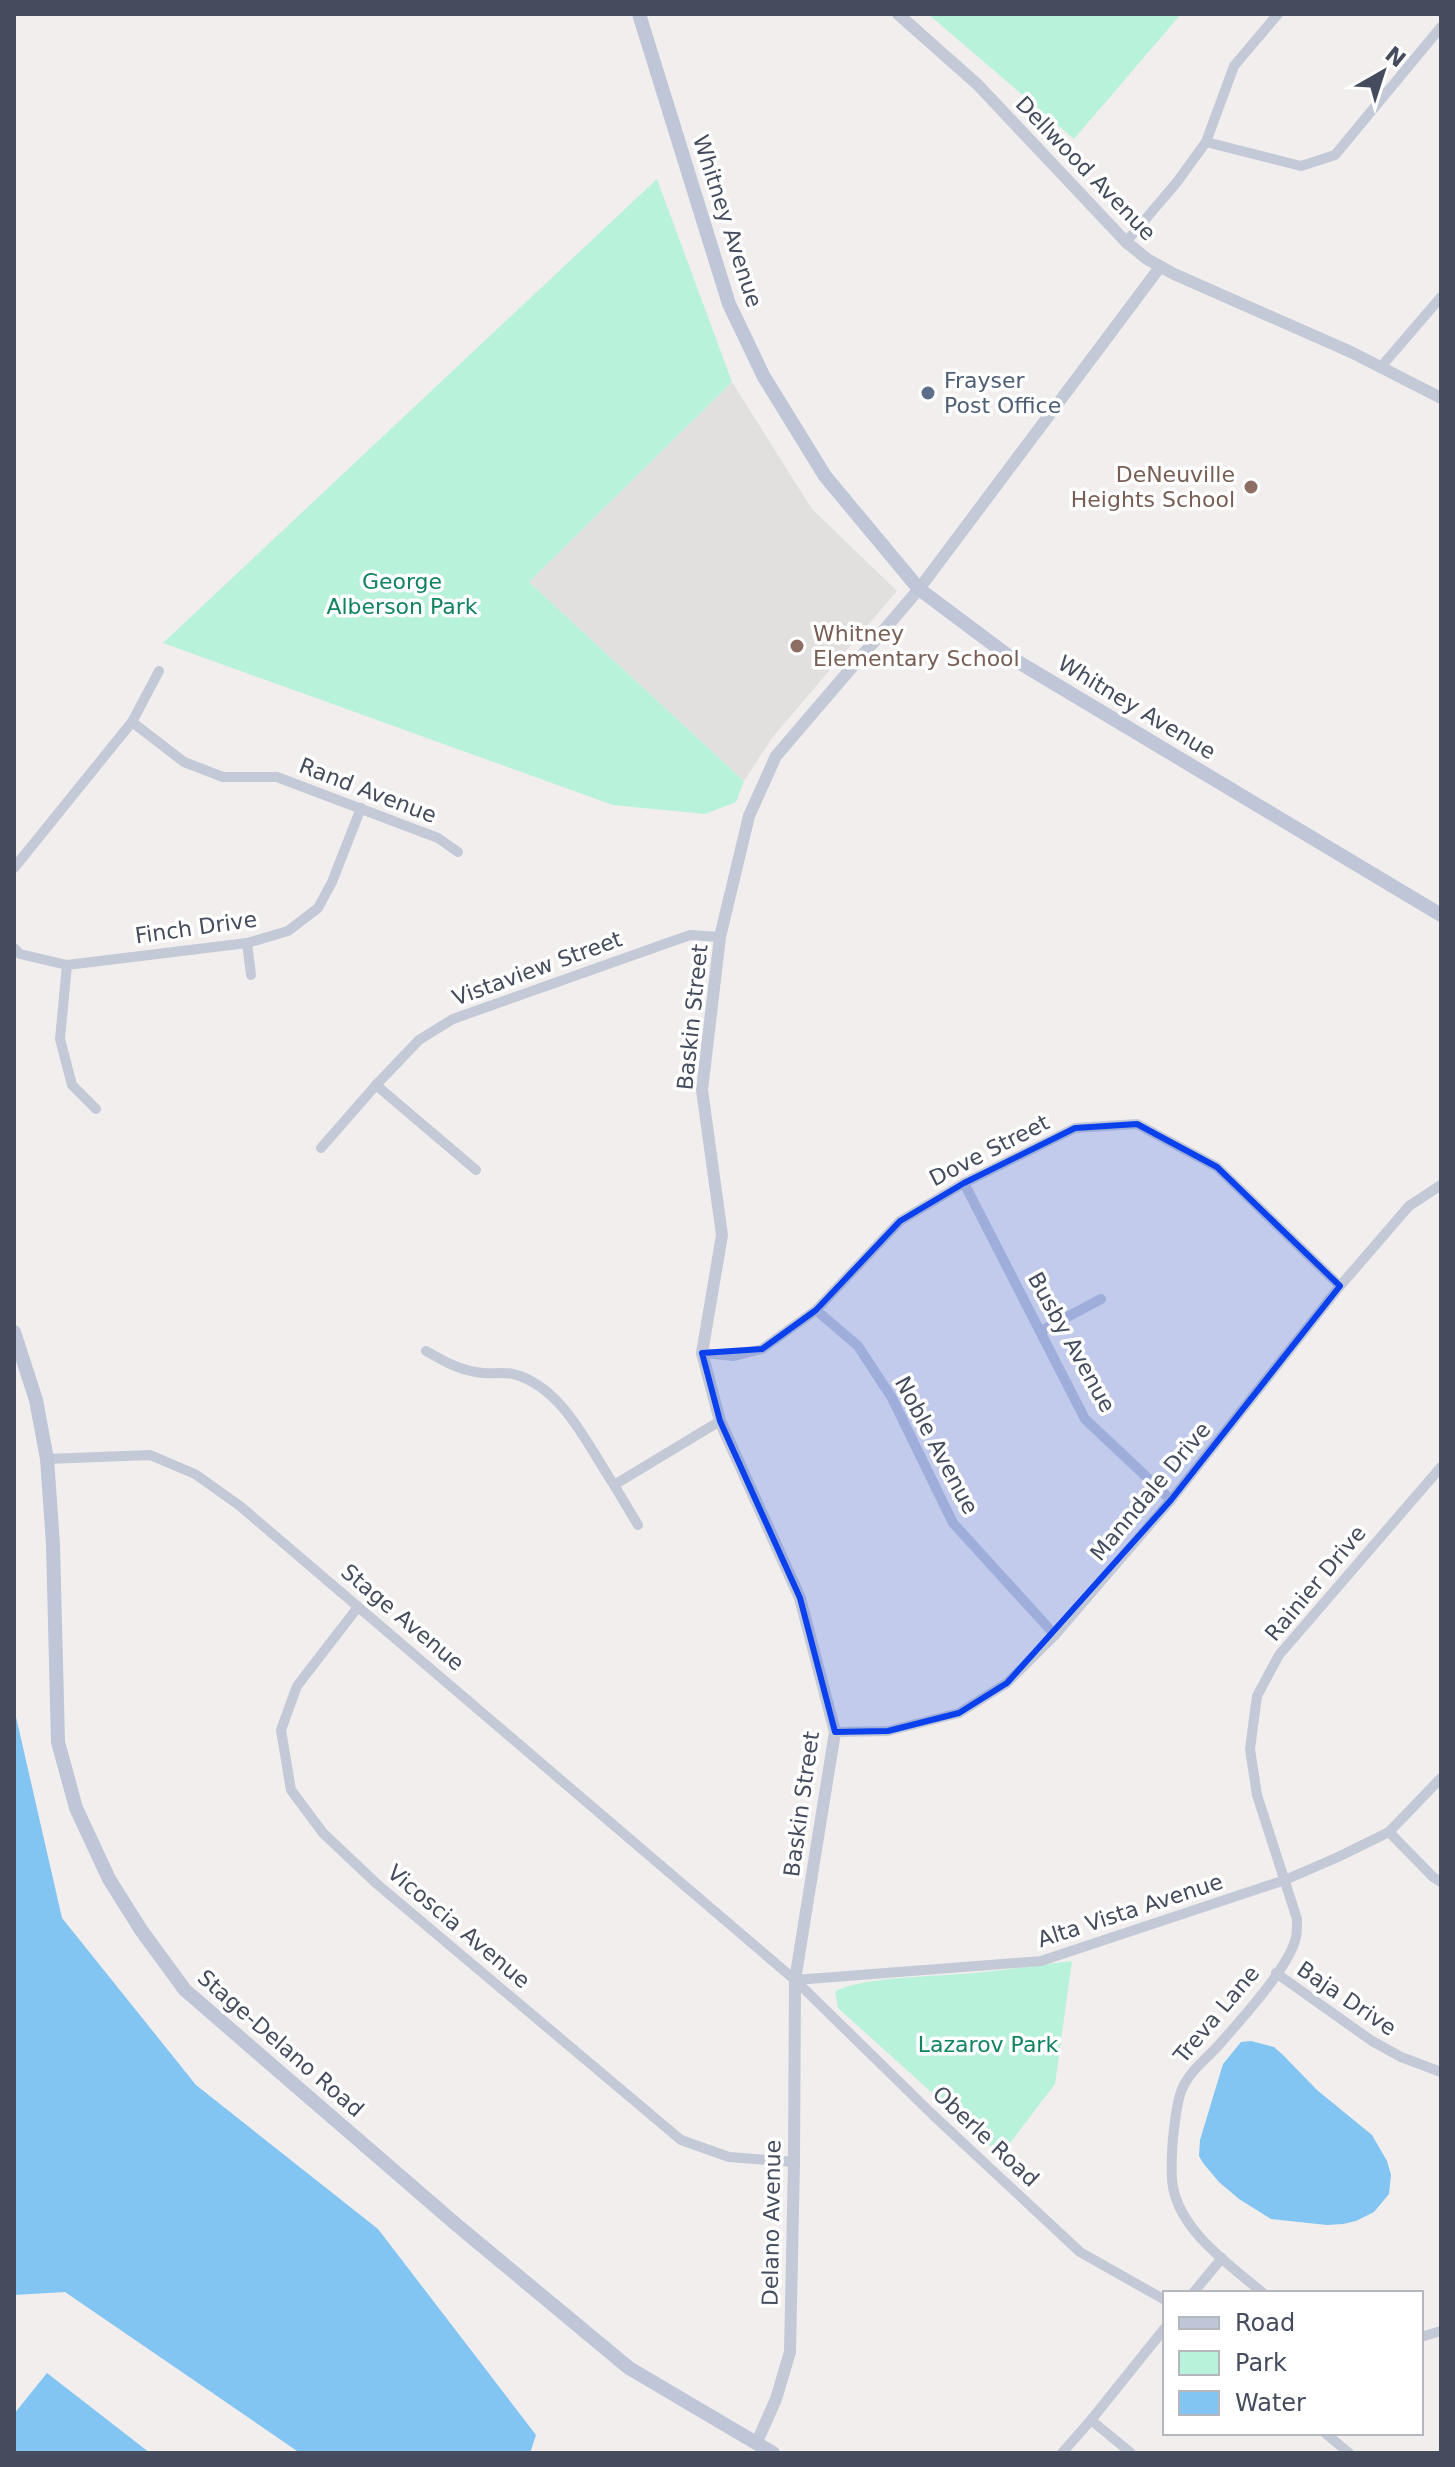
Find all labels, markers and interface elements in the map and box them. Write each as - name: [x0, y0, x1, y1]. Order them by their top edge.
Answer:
- north arrow: [1343, 32, 1423, 112]
- text: N: [1380, 41, 1410, 72]
- street label: Dellwood Avenue: [1011, 91, 1161, 245]
- street label: Whitney Avenue: [688, 132, 767, 310]
- place label: Frayser Post Office: [944, 368, 1061, 418]
- marker: Frayser Post Office: [919, 384, 937, 402]
- place label: DeNeuville Heights School: [1071, 462, 1235, 512]
- marker: DeNeuville Heights School: [1242, 478, 1260, 496]
- park label: George Alberson Park: [326, 569, 478, 619]
- place label: Whitney Elementary School: [813, 621, 1020, 671]
- marker: Whitney Elementary School: [788, 637, 806, 655]
- street label: Whitney Avenue: [1053, 650, 1220, 764]
- street label: Rand Avenue: [296, 753, 440, 828]
- street label: Finch Drive: [134, 907, 259, 948]
- street label: Vistaview Street: [449, 926, 626, 1011]
- street label: Baskin Street: [672, 942, 713, 1091]
- street label: Dove Street: [925, 1109, 1054, 1191]
- street label: Busby Avenue: [1023, 1268, 1120, 1417]
- street label: Noble Avenue: [890, 1372, 983, 1518]
- street label: Manndale Drive: [1085, 1417, 1216, 1566]
- street label: Rainier Drive: [1260, 1521, 1371, 1646]
- street label: Stage Avenue: [336, 1559, 469, 1676]
- street label: Baskin Street: [779, 1729, 824, 1878]
- street label: Vicoscia Avenue: [382, 1860, 535, 1993]
- street label: Alta Vista Avenue: [1034, 1869, 1226, 1952]
- street label: Baja Drive: [1293, 1956, 1401, 2041]
- street label: Treva Lane: [1168, 1961, 1264, 2069]
- street label: Stage-Delano Road: [193, 1965, 369, 2122]
- park label: Lazarov Park: [918, 2032, 1058, 2057]
- street label: Oberle Road: [928, 2081, 1044, 2192]
- street label: Delano Avenue: [758, 2140, 785, 2306]
- legend: [1163, 2291, 1423, 2435]
- text: Road: [1235, 2309, 1295, 2337]
- text: Park: [1235, 2349, 1287, 2377]
- text: Water: [1235, 2389, 1306, 2417]

